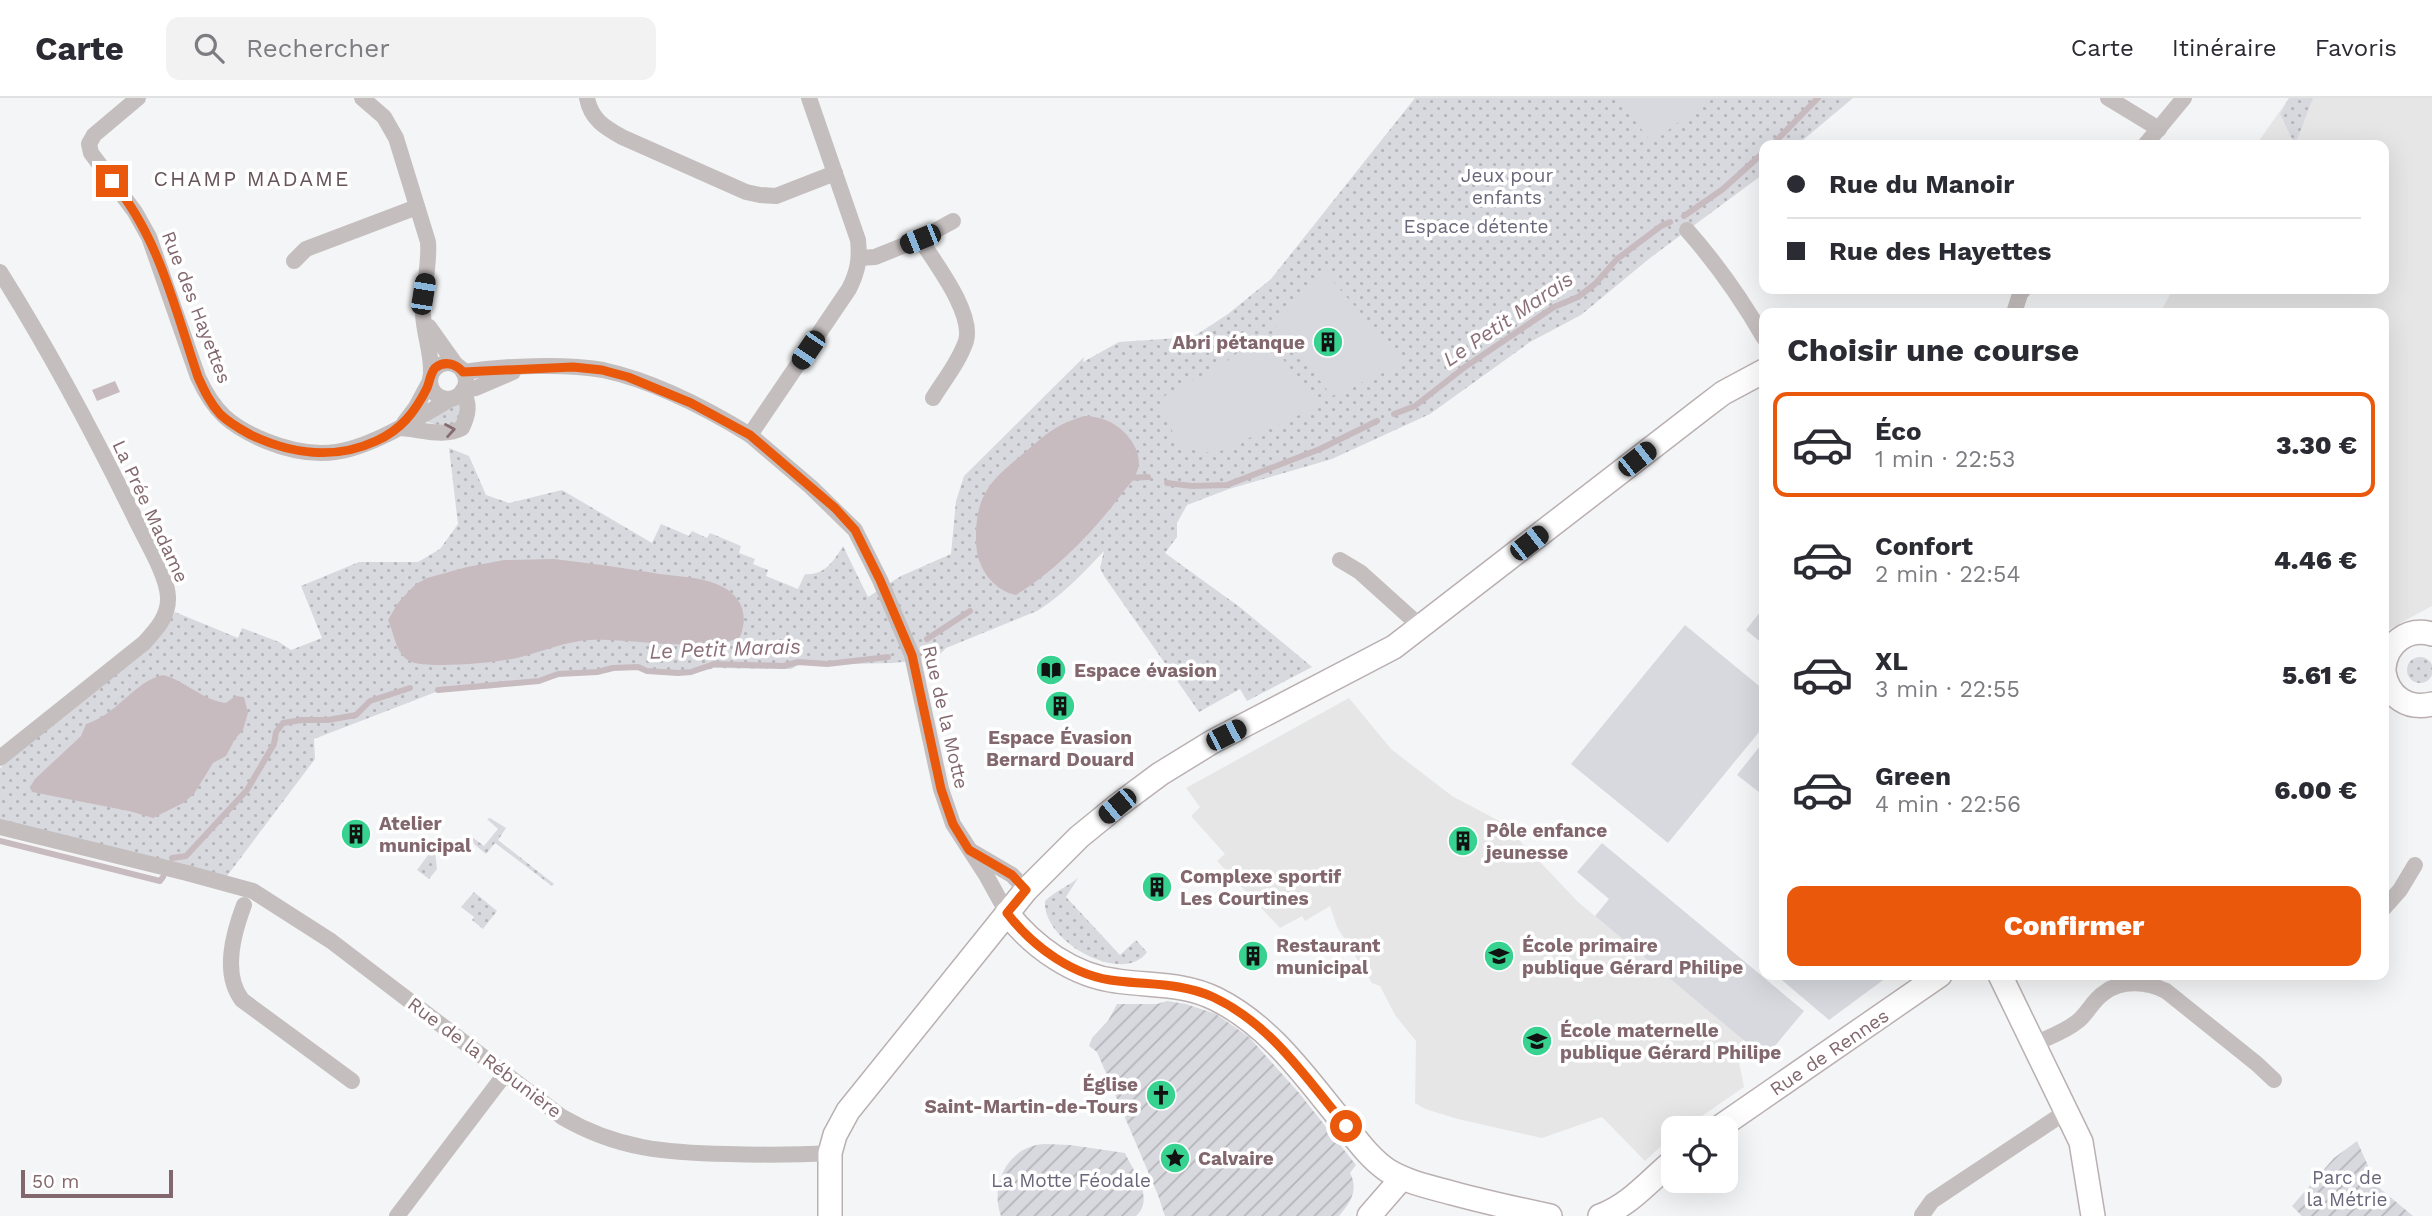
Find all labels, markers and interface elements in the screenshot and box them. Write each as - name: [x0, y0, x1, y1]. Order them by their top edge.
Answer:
- search box: [166, 17, 656, 80]
- text: Carte: [35, 29, 124, 68]
- icon: search: [190, 29, 228, 67]
- text: Rechercher: [246, 33, 390, 63]
- text: Carte: [2071, 34, 2134, 62]
- text: Itinéraire: [2172, 34, 2277, 62]
- text: Favoris: [2315, 34, 2397, 62]
- park label: Jeux pour enfants: [1461, 164, 1553, 209]
- route end: [96, 165, 128, 197]
- district label: CHAMP MADAME: [154, 166, 350, 191]
- text: Rue du Manoir: [1829, 169, 2014, 199]
- park label: Espace détente: [1404, 215, 1548, 238]
- car: [897, 221, 944, 257]
- street label: Rue des Hayettes: [157, 228, 236, 387]
- text: Rue des Hayettes: [1829, 236, 2051, 266]
- water label: Le Petit Marais: [1438, 266, 1578, 371]
- car: [410, 272, 437, 316]
- building icon: Abri pétanque: [1311, 325, 1345, 359]
- car: [788, 327, 829, 373]
- place label: Abri pétanque: [1172, 331, 1305, 354]
- text: Choisir une course: [1787, 331, 2079, 369]
- icon: car: [1791, 413, 1854, 476]
- text: Éco: [1875, 416, 1922, 446]
- one-way arrow: [444, 424, 456, 439]
- text: 3.30 €: [2276, 430, 2357, 460]
- street label: La Prée Madame: [108, 436, 194, 586]
- car: [1614, 438, 1661, 480]
- text: 1 min · 22:53: [1875, 446, 2015, 473]
- car: [1506, 522, 1553, 564]
- icon: car: [1791, 528, 1854, 591]
- text: Confort: [1875, 531, 1973, 561]
- text: 4.46 €: [2274, 545, 2357, 575]
- text: 2 min · 22:54: [1875, 561, 2020, 588]
- water label: Le Petit Marais: [649, 633, 801, 664]
- street label: Rue de la Motte: [918, 643, 973, 791]
- icon: car: [1791, 643, 1854, 706]
- text: XL: [1875, 646, 1908, 676]
- library icon: Espace évasion: [1034, 653, 1068, 687]
- place label: Espace évasion: [1074, 659, 1217, 682]
- text: 5.61 €: [2282, 660, 2357, 690]
- text: 3 min · 22:55: [1875, 676, 2020, 703]
- building icon: Espace Évasion Bernard Douard: [1043, 689, 1077, 723]
- car: [1203, 716, 1250, 754]
- place label: Espace Évasion Bernard Douard: [986, 726, 1134, 771]
- icon: car: [1791, 758, 1854, 821]
- text: Green: [1875, 761, 1951, 791]
- text: 6.00 €: [2274, 775, 2357, 805]
- car: [1095, 784, 1140, 828]
- text: 4 min · 22:56: [1875, 791, 2021, 818]
- place label: Atelier municipal: [379, 812, 472, 857]
- building icon: Atelier municipal: [339, 817, 373, 851]
- place label: Pôle enfance jeunesse: [1484, 819, 1607, 864]
- building icon: Pôle enfance jeunesse: [1446, 824, 1480, 858]
- place label: Complexe sportif Les Courtines: [1180, 865, 1341, 910]
- building icon: Complexe sportif Les Courtines: [1140, 870, 1174, 904]
- button: Confirmer: [1787, 886, 2361, 966]
- place label: Restaurant municipal: [1276, 934, 1381, 979]
- place label: École primaire publique Gérard Philipe: [1522, 934, 1743, 979]
- building icon: Restaurant municipal: [1236, 939, 1270, 973]
- school or university icon: École primaire publique Gérard Philipe: [1482, 939, 1516, 973]
- street label: Rue de la Rébunière: [403, 992, 566, 1123]
- street label: Rue de Rennes: [1765, 1004, 1893, 1101]
- place label: École maternelle publique Gérard Philipe: [1560, 1019, 1781, 1064]
- school or university icon: École maternelle publique Gérard Philipe: [1520, 1024, 1554, 1058]
- place label: Église Saint-Martin-de-Tours: [925, 1073, 1138, 1118]
- church icon: Église Saint-Martin-de-Tours: [1144, 1078, 1178, 1112]
- route start: [1330, 1110, 1362, 1142]
- map controls: [1661, 1116, 1738, 1193]
- button: locate: [1661, 1116, 1738, 1193]
- place icon: Calvaire: [1158, 1141, 1192, 1175]
- place label: Calvaire: [1198, 1147, 1274, 1170]
- park label: Parc de la Métrie: [2306, 1166, 2388, 1211]
- scale bar: [21, 1167, 173, 1199]
- park label: La Motte Féodale: [991, 1169, 1151, 1192]
- text: 50 m: [32, 1170, 79, 1193]

